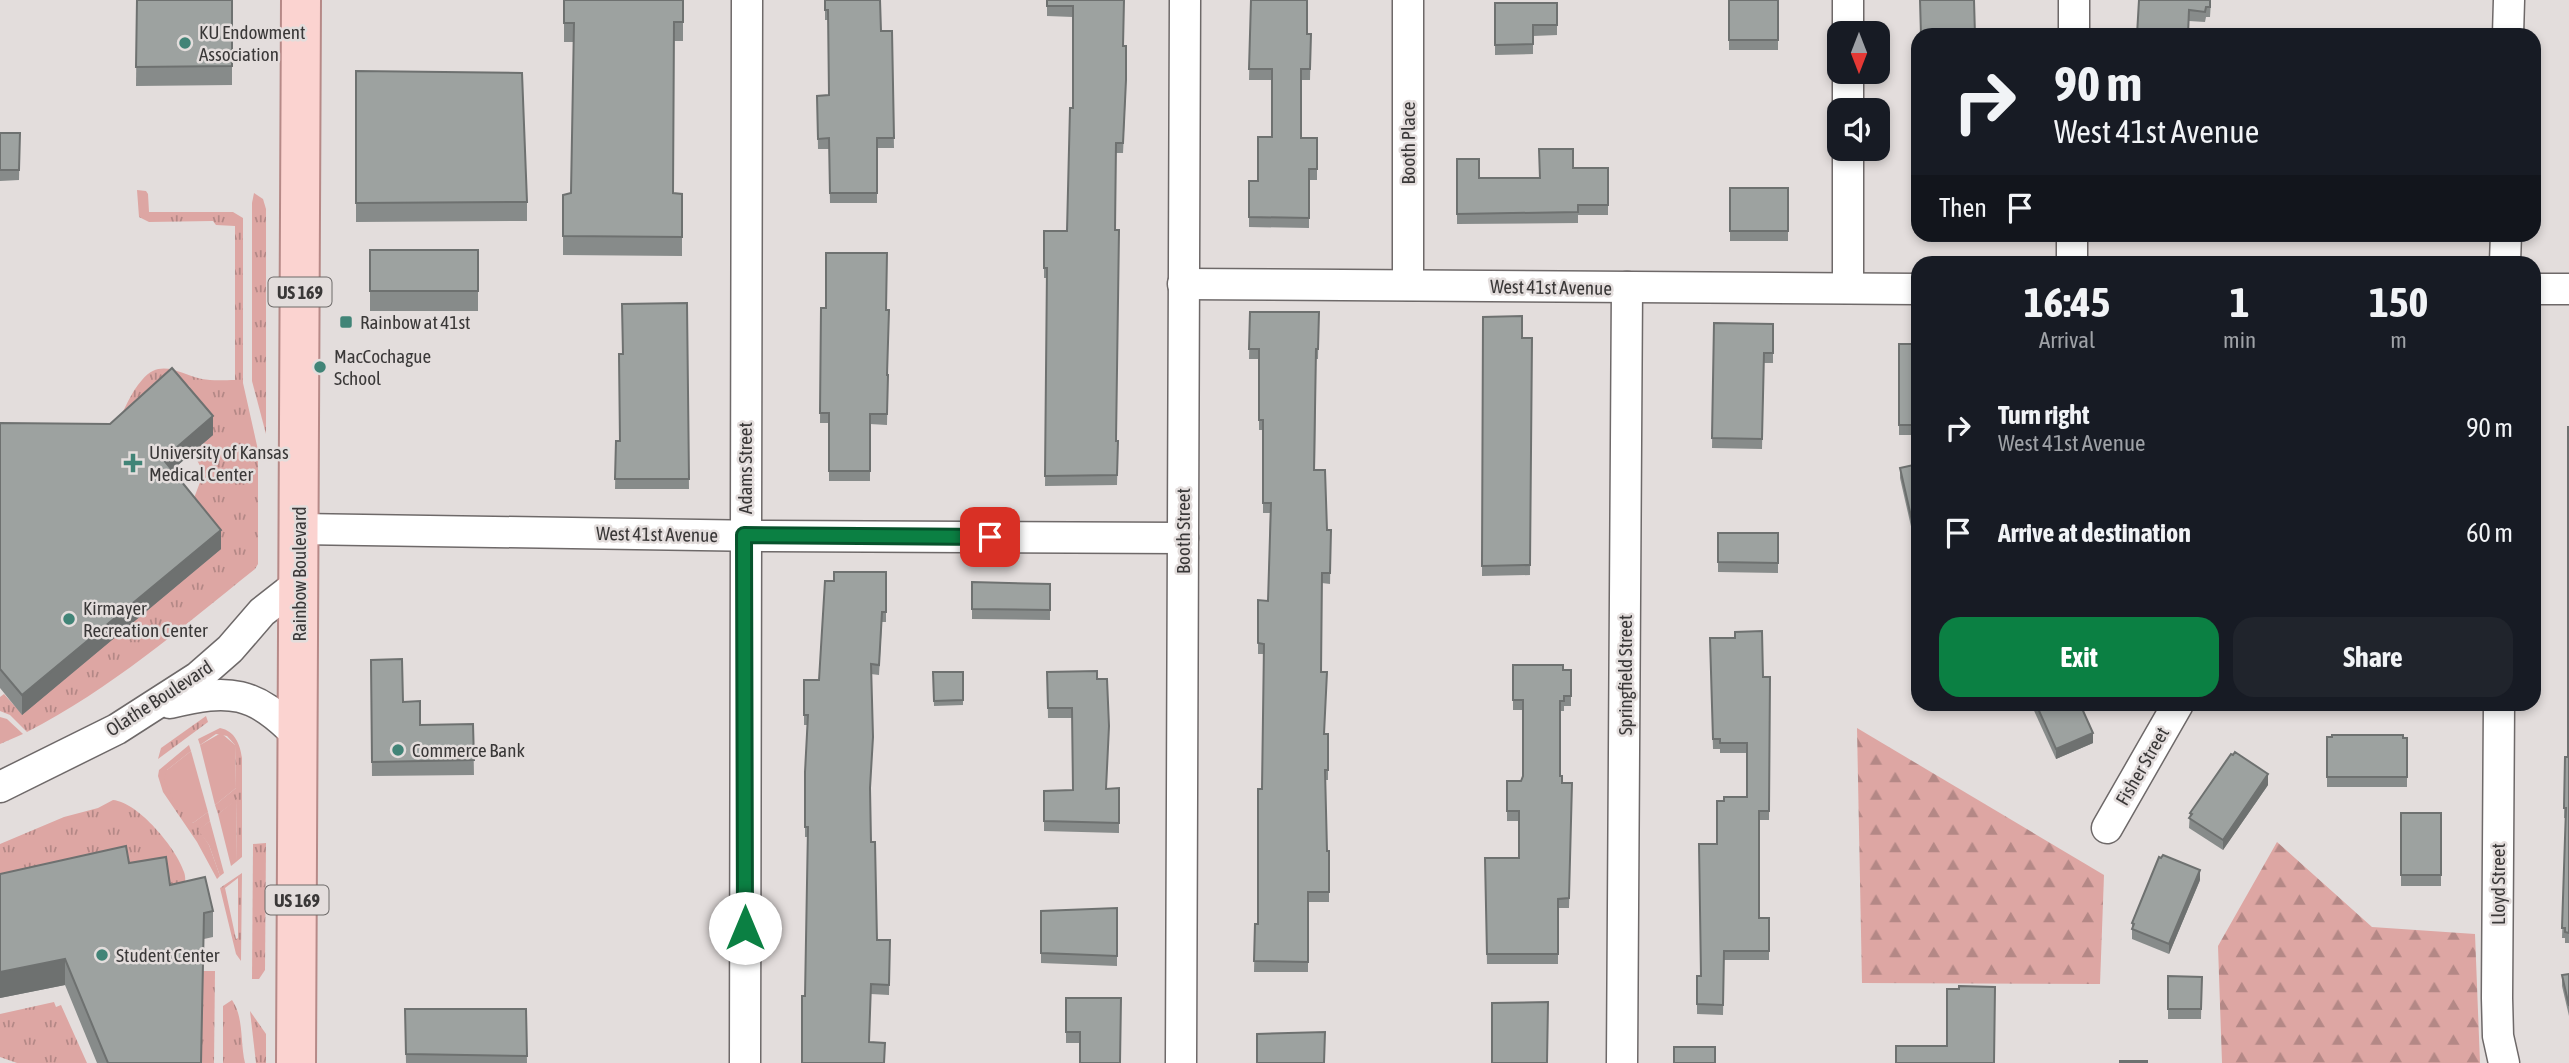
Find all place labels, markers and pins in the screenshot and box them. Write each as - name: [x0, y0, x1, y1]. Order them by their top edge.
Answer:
- place label: KU Endowment Association: [199, 21, 306, 65]
- marker: KU Endowment Association: [177, 35, 193, 51]
- place label: Rainbow at 41st: [360, 311, 471, 333]
- marker: Rainbow at 41st: [338, 314, 354, 330]
- place label: MacCochague School: [334, 345, 431, 389]
- marker: MacCochague School: [312, 359, 328, 375]
- place label: University of Kansas Medical Center: [149, 441, 289, 485]
- marker: University of Kansas Medical Center: [123, 453, 143, 473]
- pin: [960, 507, 1020, 567]
- place label: Kirmayer Recreation Center: [83, 597, 208, 641]
- marker: Kirmayer Recreation Center: [61, 611, 77, 627]
- place label: Commerce Bank: [412, 739, 525, 761]
- marker: Commerce Bank: [390, 742, 406, 758]
- place label: Student Center: [116, 944, 220, 966]
- marker: Student Center: [94, 947, 110, 963]

